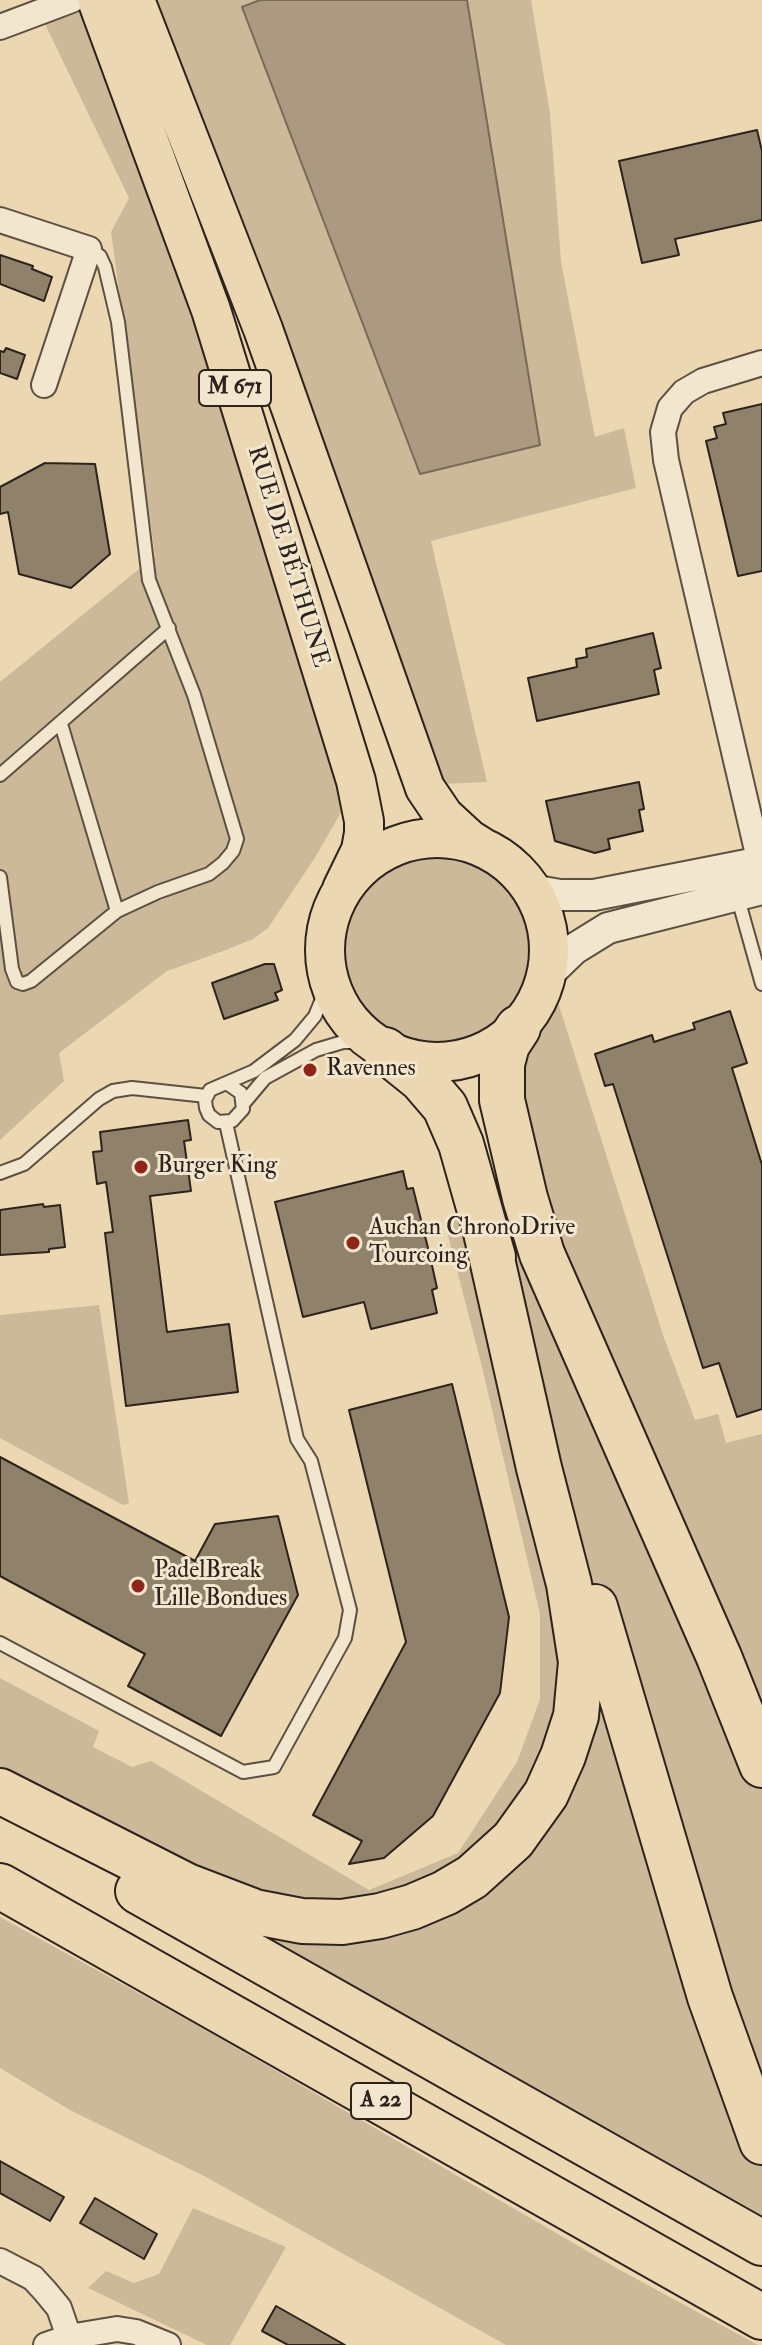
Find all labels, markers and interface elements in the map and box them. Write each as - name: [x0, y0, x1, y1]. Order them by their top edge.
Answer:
- road number: M 671: [199, 370, 271, 406]
- street label: RUE DE BÉTHUNE: [240, 443, 334, 671]
- place label: Ravennes: [326, 1056, 416, 1084]
- marker: Ravennes: [301, 1061, 319, 1079]
- place label: Burger King: [157, 1153, 277, 1181]
- marker: Burger King: [132, 1158, 150, 1176]
- place label: Auchan ChronoDrive Tourcoing: [369, 1215, 575, 1271]
- marker: Auchan ChronoDrive Tourcoing: [344, 1234, 362, 1252]
- place label: PadelBreak Lille Bondues: [154, 1558, 287, 1614]
- marker: PadelBreak Lille Bondues: [129, 1577, 147, 1595]
- road number: A 22: [351, 2083, 411, 2119]

